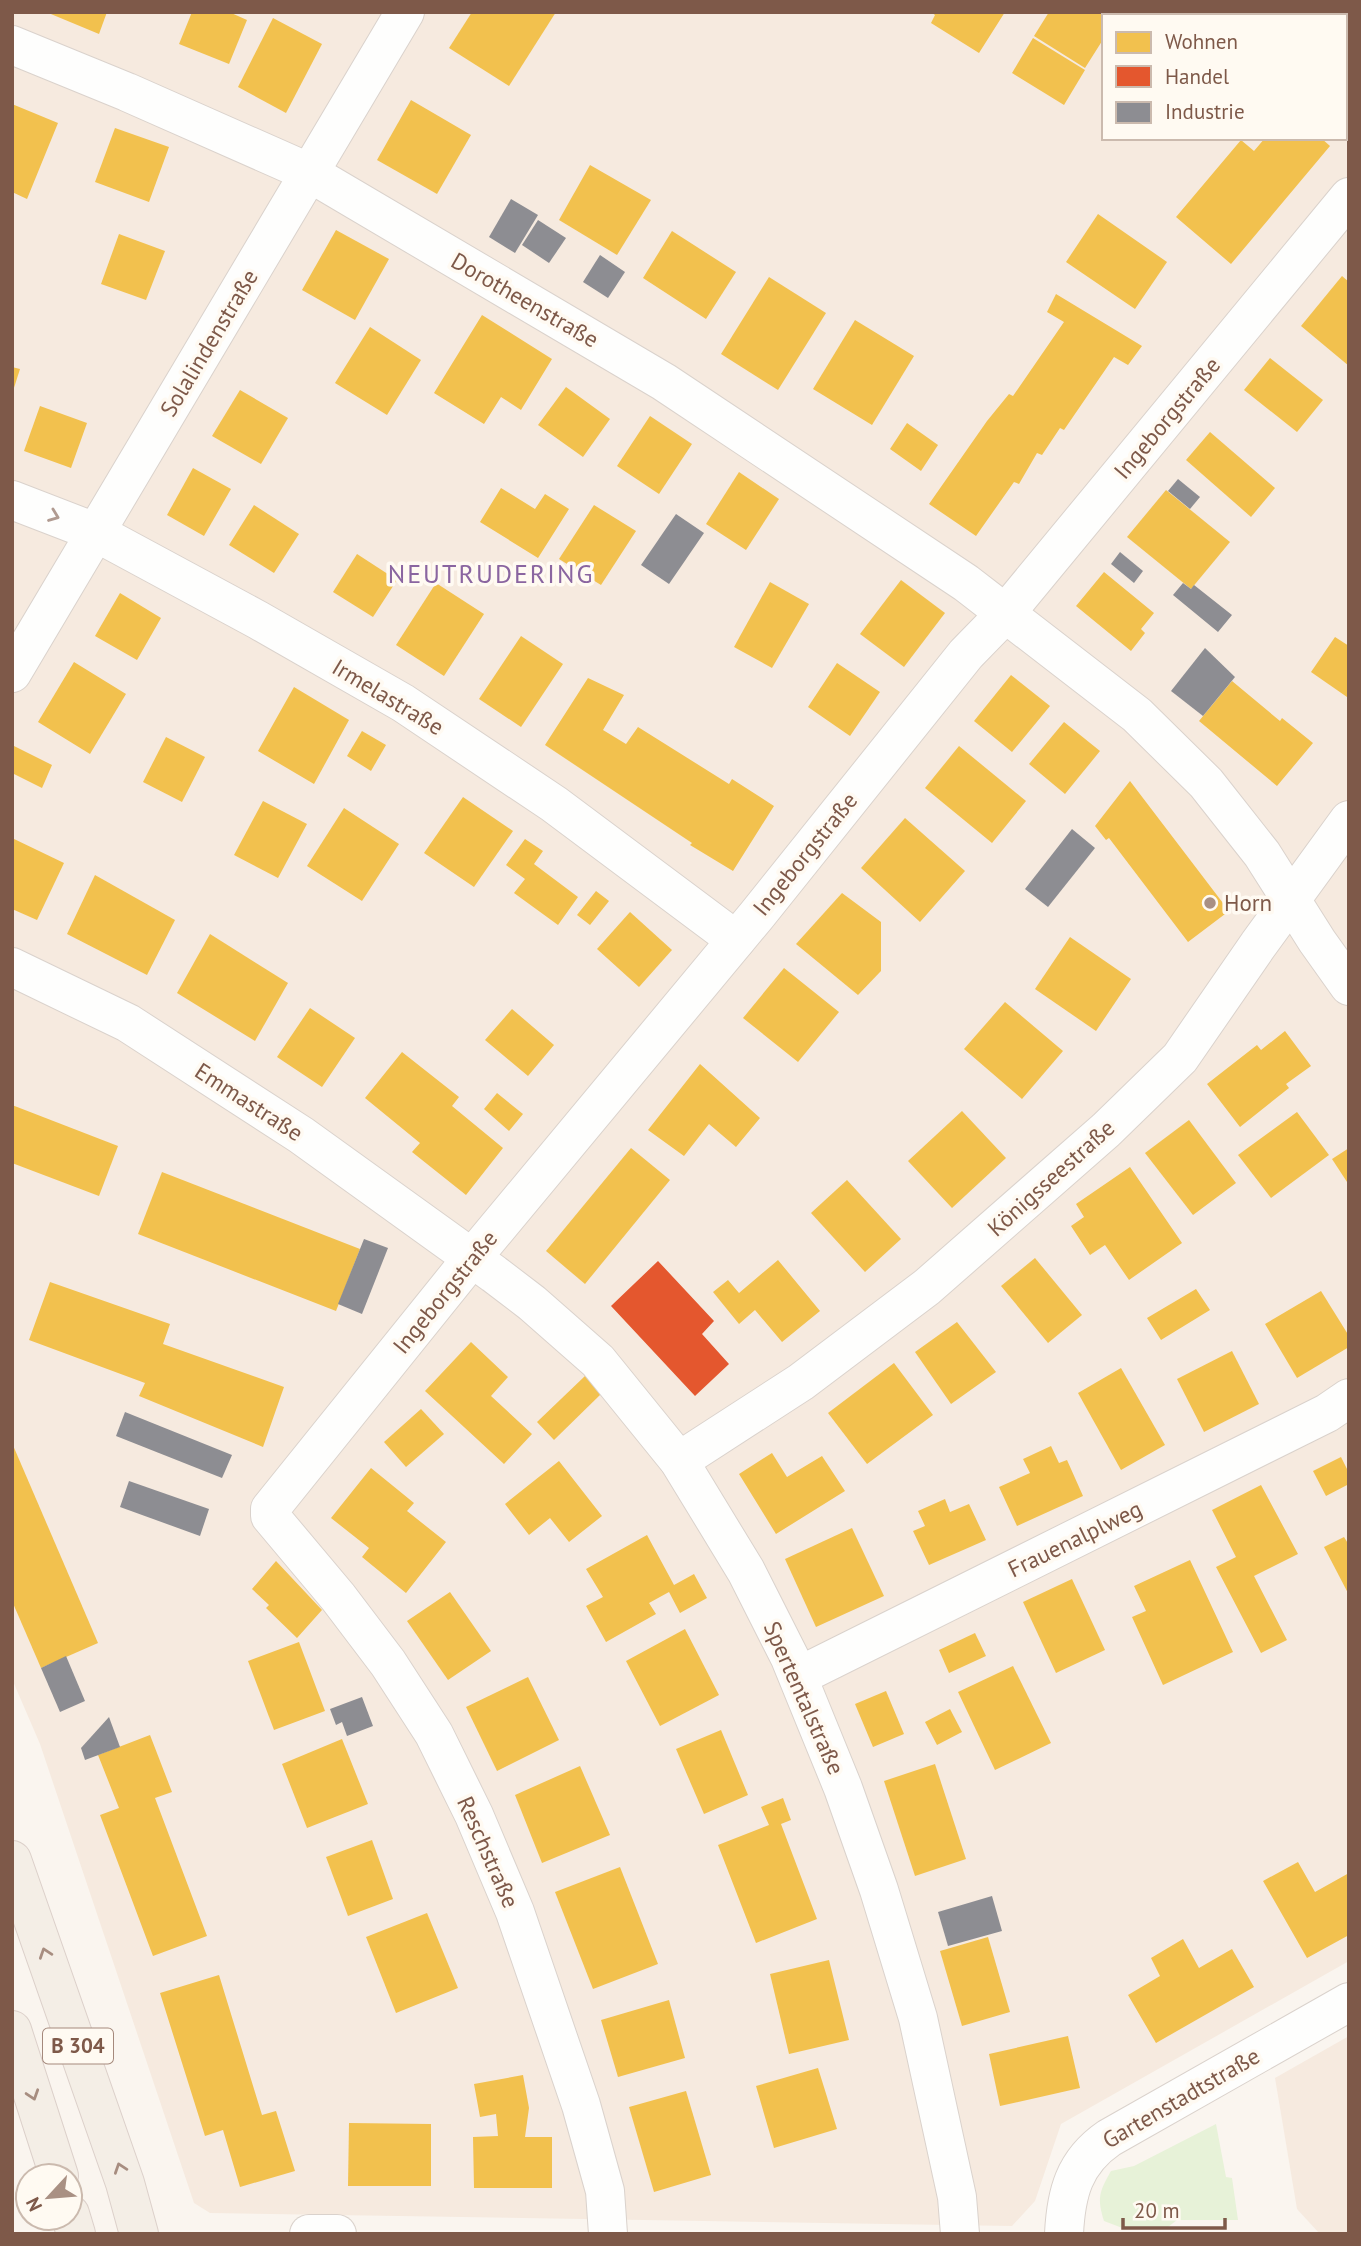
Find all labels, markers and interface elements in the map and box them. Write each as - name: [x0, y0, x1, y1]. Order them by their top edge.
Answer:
- legend: [1102, 14, 1347, 140]
- text: Wohnen: [1165, 28, 1238, 55]
- text: Handel: [1165, 63, 1229, 90]
- text: Industrie: [1165, 98, 1245, 125]
- street label: Dorotheenstraße: [446, 246, 604, 354]
- street label: Solalindenstraße: [153, 264, 264, 422]
- street label: Ingeborgstraße: [1107, 351, 1226, 485]
- one-way arrow: [47, 507, 59, 521]
- district label: NEUTRUDERING: [388, 557, 594, 590]
- street label: Irmelastraße: [327, 652, 449, 741]
- street label: Ingeborgstraße: [746, 786, 863, 921]
- place label: Horn: [1224, 888, 1272, 917]
- marker: Horn: [1202, 895, 1218, 911]
- street label: Emmastraße: [190, 1056, 309, 1147]
- street label: Königsseestraße: [981, 1113, 1120, 1242]
- street label: Ingeborgstraße: [386, 1224, 503, 1359]
- street label: Frauenalplweg: [1003, 1494, 1147, 1583]
- street label: Spertentalstraße: [758, 1617, 851, 1779]
- street label: Reschstraße: [451, 1792, 526, 1912]
- one-way arrow: [39, 1948, 53, 1960]
- road number: B 304: [43, 2028, 113, 2064]
- street label: Gartenstadtstraße: [1097, 2041, 1265, 2154]
- one-way arrow: [25, 2089, 40, 2101]
- north arrow: [14, 2162, 84, 2232]
- one-way arrow: [114, 2163, 128, 2175]
- scale bar: [1123, 2186, 1224, 2230]
- text: N: [20, 2194, 47, 2215]
- text: 20 m: [1134, 2197, 1180, 2224]

